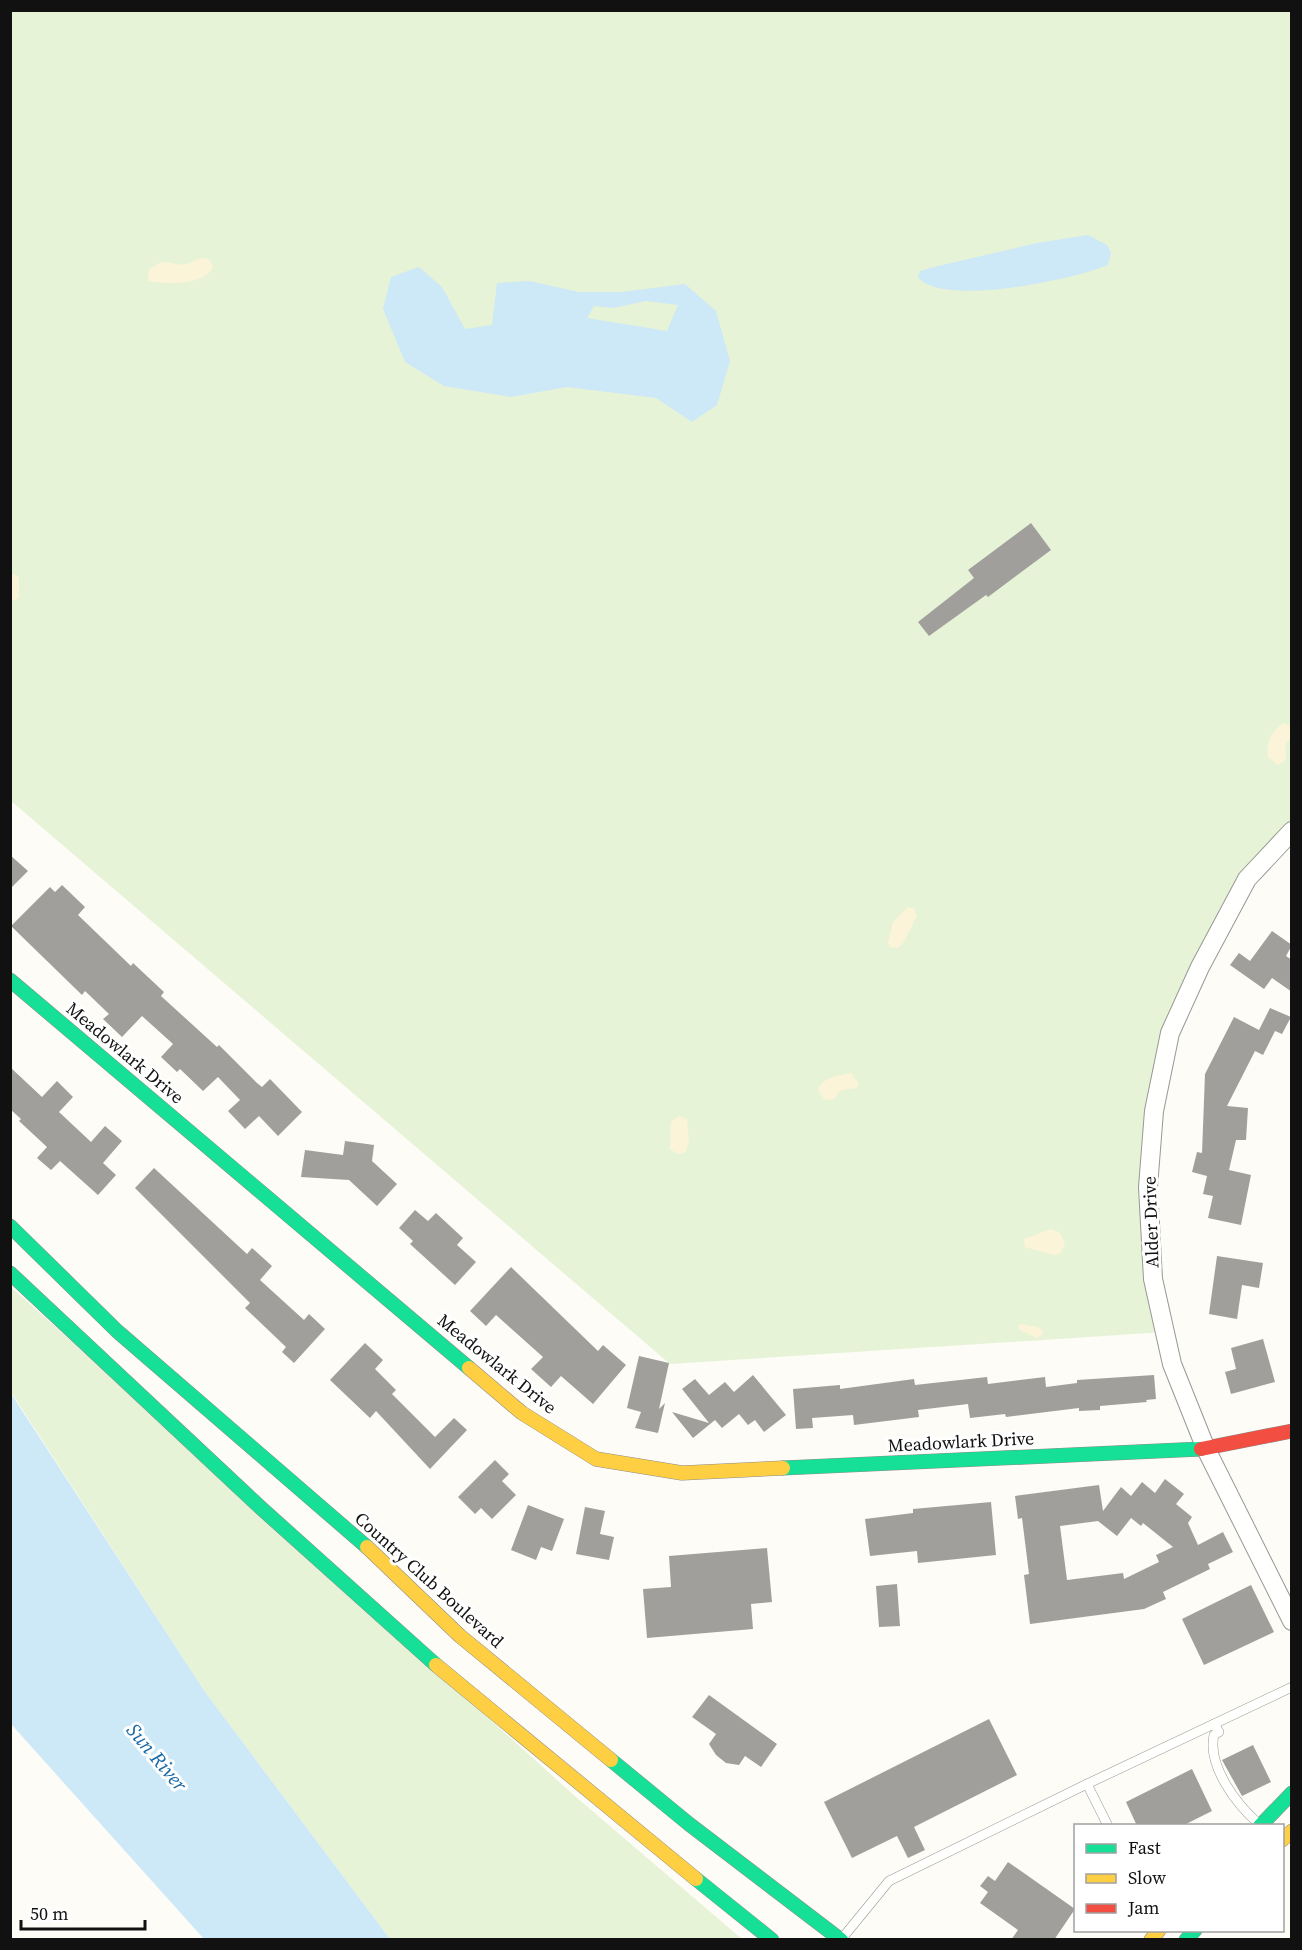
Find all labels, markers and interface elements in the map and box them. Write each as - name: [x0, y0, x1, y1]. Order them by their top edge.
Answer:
- street label: Meadowlark Drive: [61, 996, 190, 1109]
- street label: Alder Drive: [1136, 1176, 1165, 1268]
- street label: Meadowlark Drive: [432, 1308, 562, 1419]
- street label: Meadowlark Drive: [887, 1425, 1035, 1458]
- street label: Country Club Boulevard: [349, 1506, 509, 1653]
- water label: Sun River: [120, 1717, 194, 1798]
- legend: [1074, 1824, 1284, 1932]
- text: Fast: [1128, 1835, 1161, 1860]
- text: Slow: [1128, 1865, 1166, 1890]
- scale bar: [21, 1893, 146, 1931]
- text: Jam: [1127, 1895, 1160, 1920]
- text: 50 m: [30, 1901, 68, 1926]

